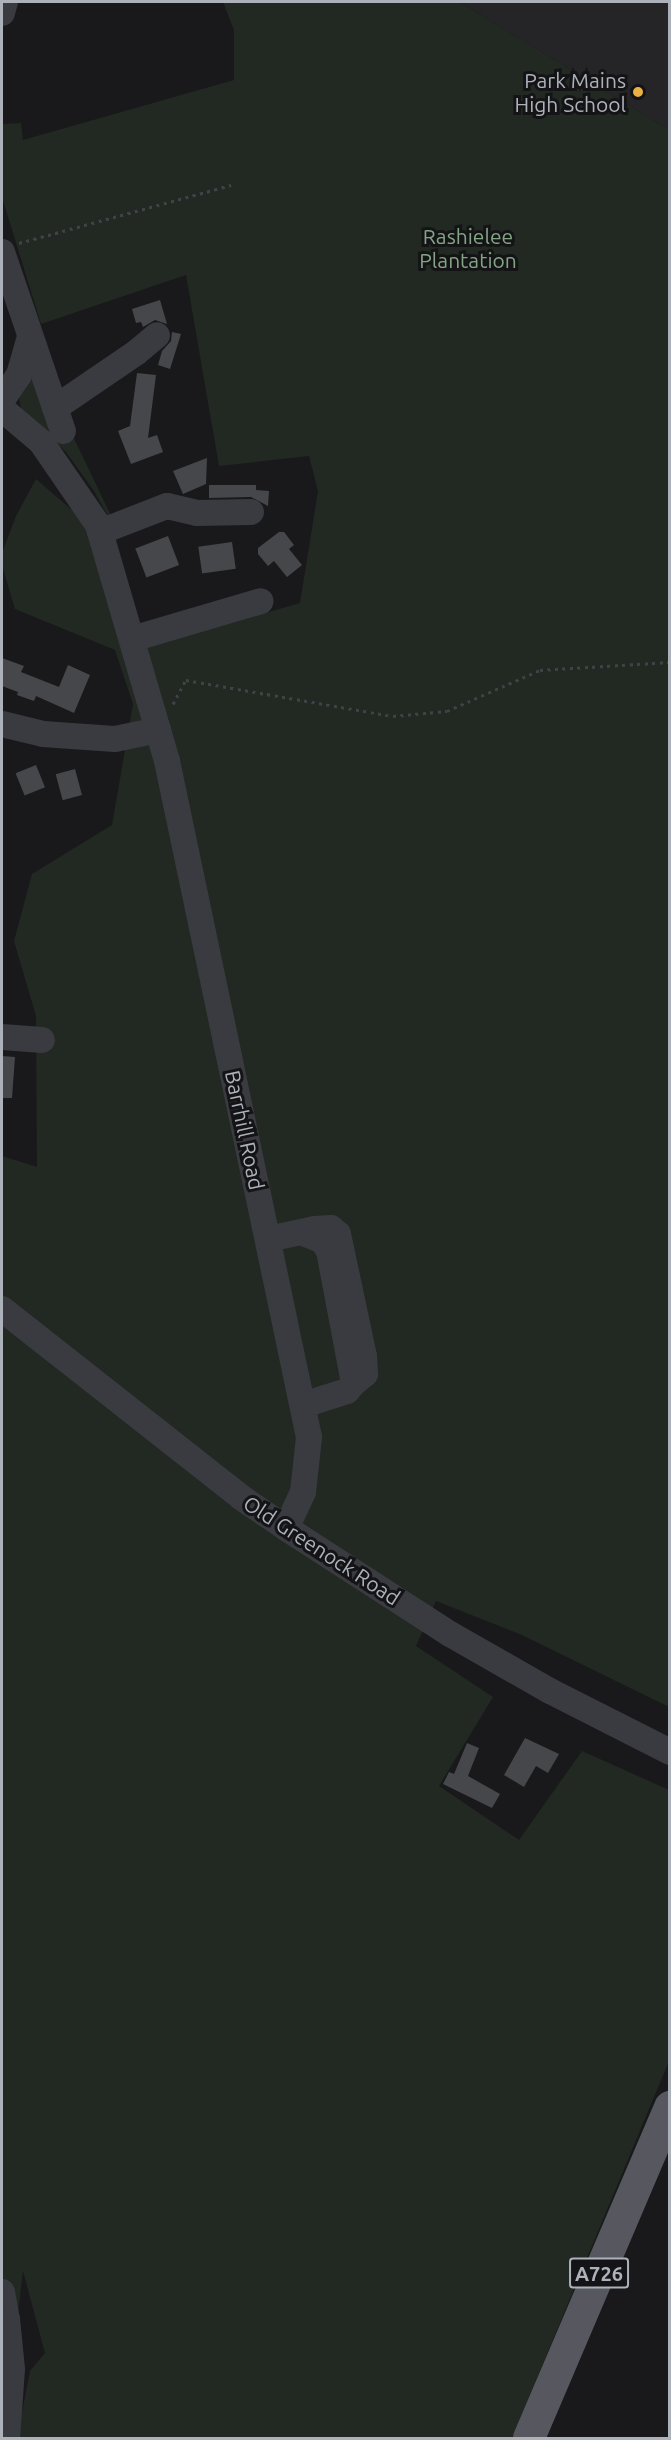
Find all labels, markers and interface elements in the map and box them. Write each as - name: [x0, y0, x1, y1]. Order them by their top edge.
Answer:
- place label: Park Mains High School: [515, 67, 626, 117]
- marker: Park Mains High School: [631, 85, 645, 99]
- park label: Rashielee Plantation: [419, 223, 517, 273]
- street label: Barrhill Road: [220, 1068, 270, 1192]
- street label: Old Greenock Road: [239, 1490, 405, 1610]
- road number: A726: [569, 2256, 629, 2290]

